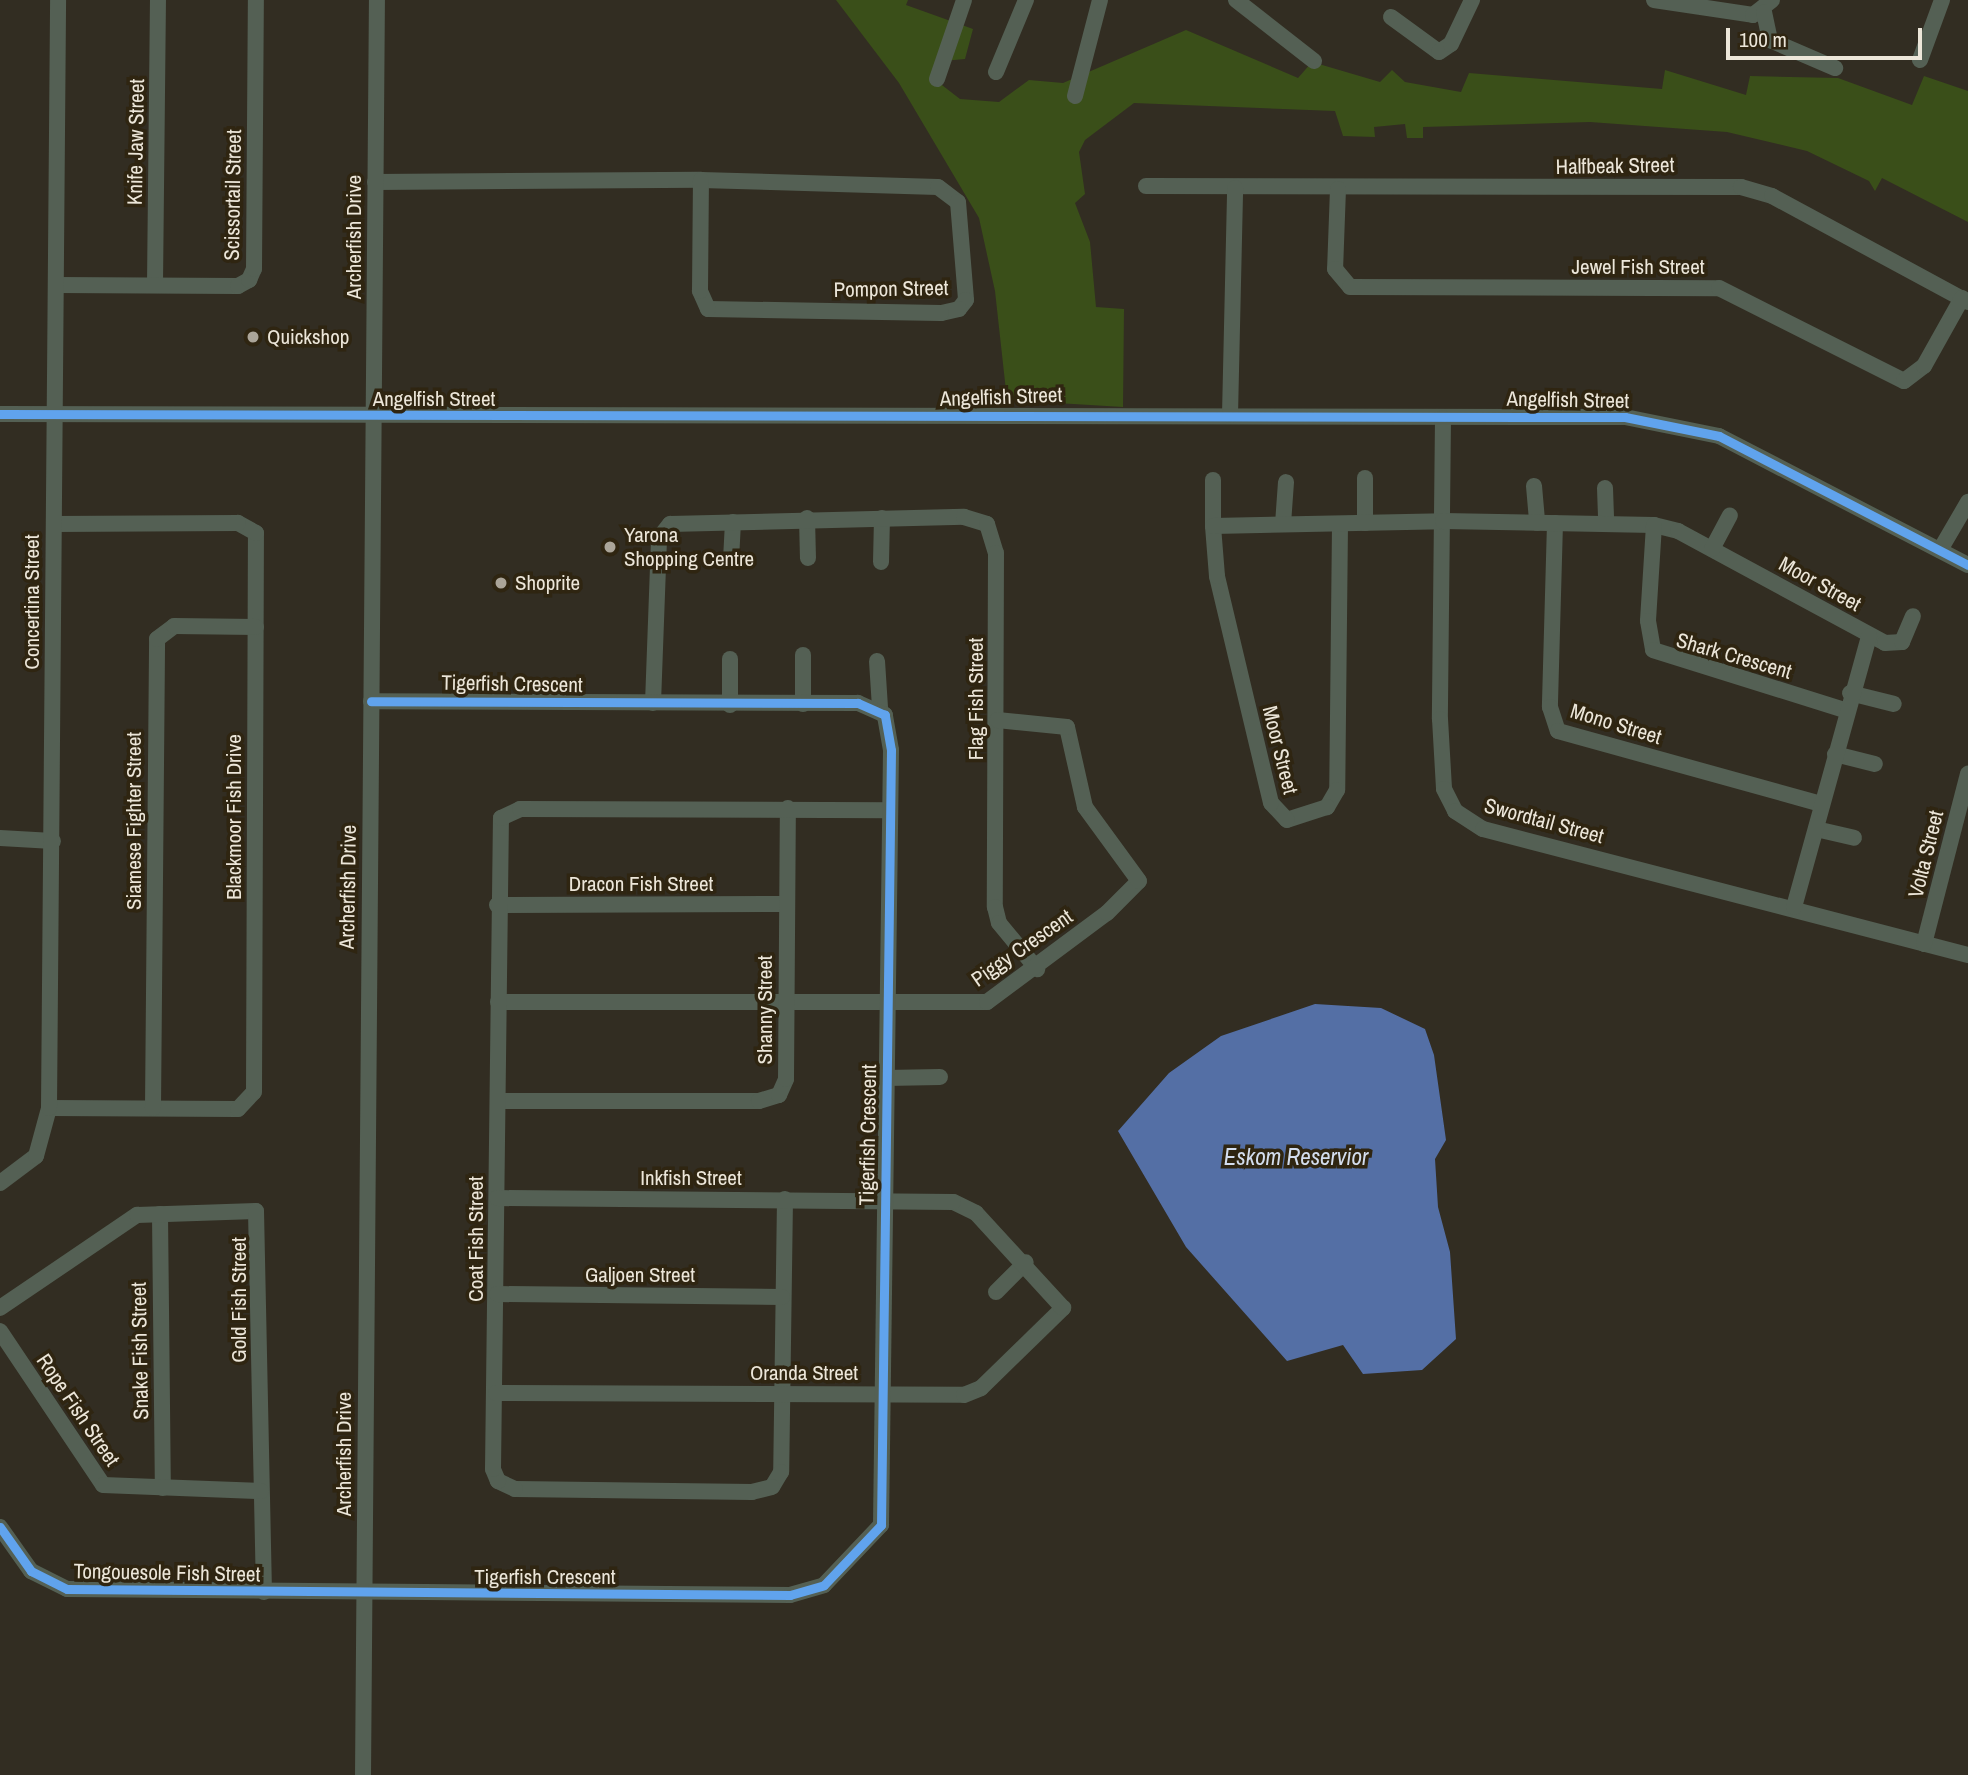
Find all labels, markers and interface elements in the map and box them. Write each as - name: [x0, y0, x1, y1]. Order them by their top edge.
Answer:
- scale bar: [1730, 14, 1926, 58]
- text: 100 m: [1739, 25, 1787, 54]
- street label: Knife Jaw Street: [122, 79, 150, 205]
- street label: Scissortail Street: [219, 129, 247, 261]
- street label: Halfbeak Street: [1555, 152, 1675, 180]
- street label: Archerfish Drive: [341, 175, 367, 299]
- street label: Jewel Fish Street: [1571, 254, 1705, 280]
- street label: Pompon Street: [833, 275, 949, 303]
- place label: Quickshop: [267, 324, 349, 350]
- marker: Quickshop: [245, 329, 261, 345]
- street label: Angelfish Street: [939, 382, 1063, 412]
- street label: Angelfish Street: [373, 386, 495, 412]
- street label: Angelfish Street: [1507, 386, 1629, 414]
- place label: Yarona Shopping Centre: [624, 522, 754, 572]
- street label: Concertina Street: [19, 535, 45, 669]
- marker: Yarona Shopping Centre: [602, 539, 618, 555]
- street label: Moor Street: [1775, 551, 1865, 617]
- place label: Shoprite: [515, 570, 580, 596]
- marker: Shoprite: [493, 575, 509, 591]
- street label: Shark Crescent: [1673, 628, 1795, 684]
- street label: Flag Fish Street: [963, 638, 989, 760]
- street label: Tigerfish Crescent: [441, 670, 583, 698]
- street label: Mono Street: [1567, 698, 1665, 750]
- street label: Moor Street: [1257, 703, 1303, 797]
- street label: Siamese Fighter Street: [121, 732, 147, 910]
- street label: Blackmoor Fish Drive: [221, 734, 247, 900]
- street label: Swordtail Street: [1482, 793, 1606, 849]
- street label: Volta Street: [1903, 808, 1949, 900]
- street label: Archerfish Drive: [334, 825, 362, 949]
- street label: Dracon Fish Street: [569, 871, 713, 897]
- street label: Piggy Crescent: [967, 904, 1077, 992]
- street label: Shanny Street: [752, 955, 778, 1065]
- street label: Tigerfish Crescent: [854, 1064, 882, 1206]
- water label: Eskom Reservior: [1224, 1143, 1368, 1171]
- street label: Inkfish Street: [640, 1165, 742, 1191]
- street label: Coat Fish Street: [463, 1176, 489, 1302]
- street label: Gold Fish Street: [226, 1237, 252, 1363]
- street label: Galjoen Street: [585, 1262, 695, 1288]
- street label: Snake Fish Street: [126, 1282, 154, 1420]
- street label: Rope Fish Street: [31, 1349, 125, 1471]
- street label: Oranda Street: [750, 1360, 858, 1386]
- street label: Archerfish Drive: [331, 1392, 357, 1516]
- street label: Tongouesole Fish Street: [73, 1559, 261, 1587]
- street label: Tigerfish Crescent: [474, 1564, 616, 1590]

